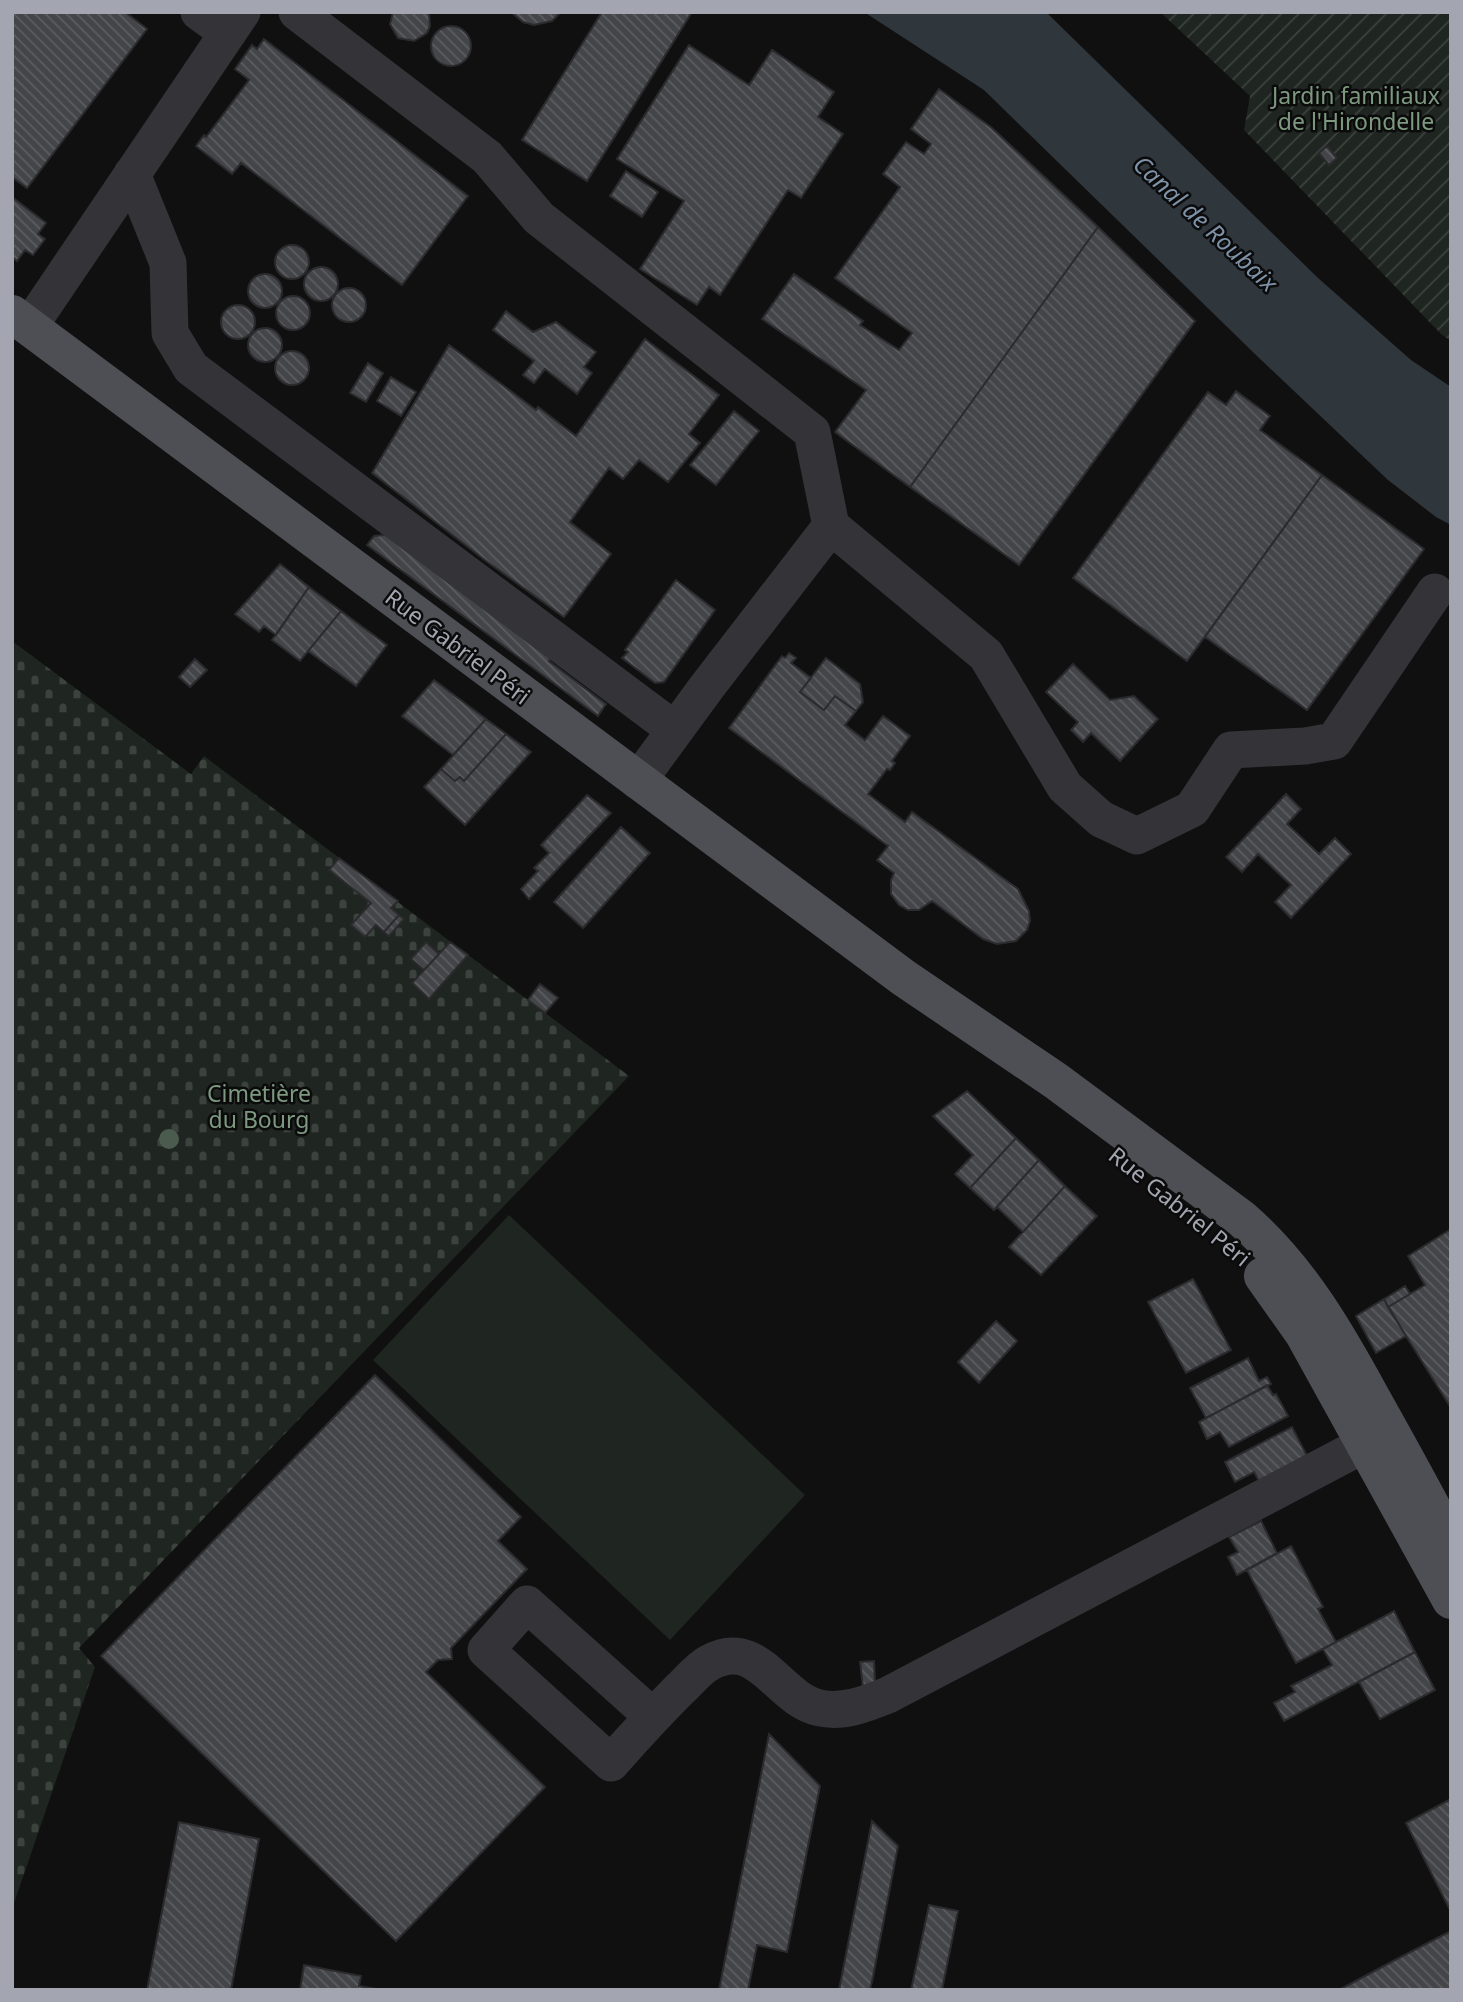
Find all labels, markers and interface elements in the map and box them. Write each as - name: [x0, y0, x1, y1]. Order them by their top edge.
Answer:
- park label: Jardin familiaux de l'Hirondelle: [1270, 79, 1440, 137]
- water label: Canal de Roubaix: [1127, 147, 1286, 300]
- street label: Rue Gabriel Péri: [379, 581, 537, 711]
- park label: Cimetière du Bourg: [207, 1077, 311, 1135]
- street label: Rue Gabriel Péri: [1102, 1139, 1258, 1273]

